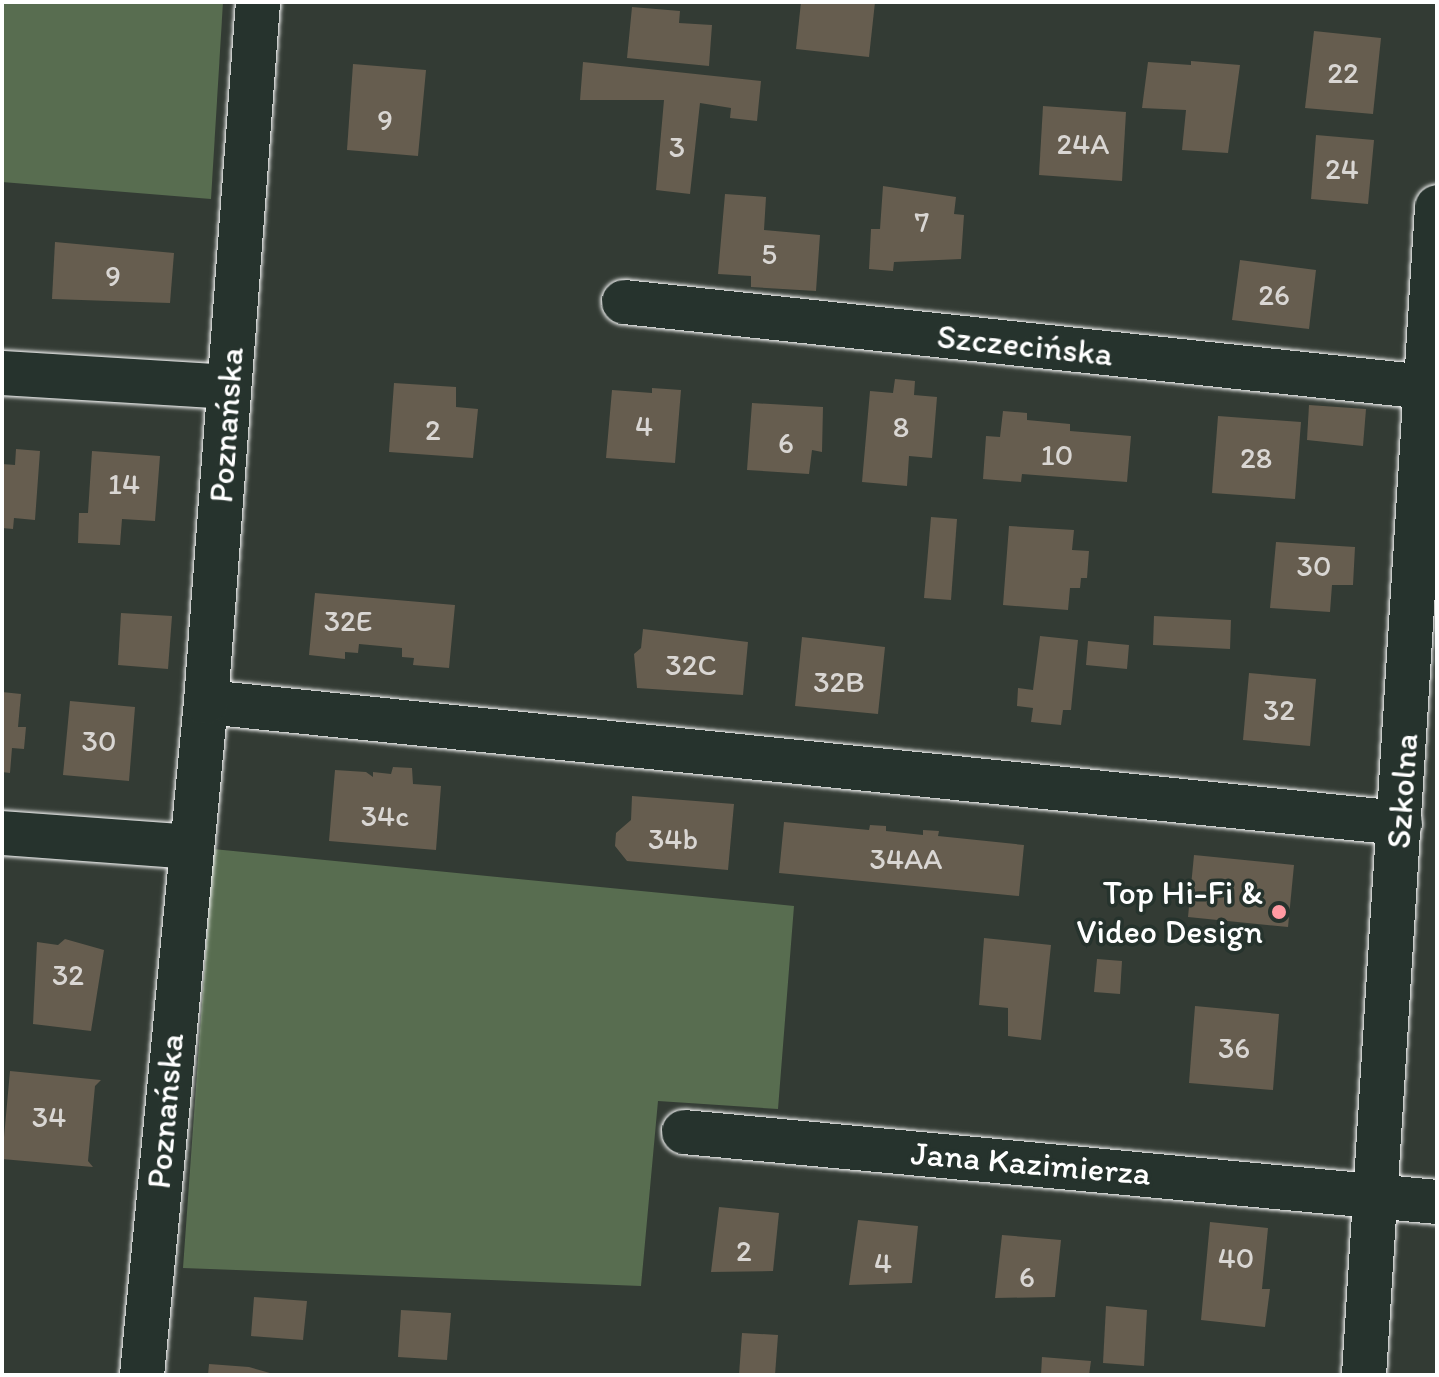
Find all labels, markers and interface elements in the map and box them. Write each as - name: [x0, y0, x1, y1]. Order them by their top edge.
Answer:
- house number: 22: [1327, 55, 1359, 91]
- house number: 9: [377, 102, 393, 138]
- house number: 24A: [1056, 126, 1110, 162]
- house number: 3: [669, 129, 685, 165]
- house number: 24: [1325, 151, 1359, 187]
- house number: 7: [915, 204, 929, 240]
- house number: 5: [761, 236, 777, 272]
- house number: 9: [105, 258, 121, 294]
- house number: 26: [1258, 277, 1290, 313]
- street label: Szczecińska: [935, 315, 1115, 375]
- street label: Poznańska: [200, 346, 252, 504]
- house number: 4: [635, 408, 653, 444]
- house number: 8: [893, 409, 909, 445]
- house number: 2: [425, 412, 441, 448]
- house number: 6: [778, 425, 794, 461]
- house number: 10: [1041, 437, 1073, 473]
- house number: 28: [1240, 440, 1272, 476]
- house number: 14: [108, 466, 140, 502]
- house number: 30: [1297, 548, 1331, 584]
- house number: 32E: [324, 603, 372, 639]
- house number: 32C: [665, 647, 717, 683]
- house number: 32B: [813, 664, 865, 700]
- house number: 32: [1263, 692, 1295, 728]
- house number: 30: [82, 723, 116, 759]
- street label: Szkolna: [1378, 732, 1426, 850]
- house number: 34c: [361, 798, 409, 834]
- house number: 34b: [648, 821, 698, 857]
- house number: 34AA: [870, 841, 942, 877]
- place label: Top Hi-Fi & Video Design: [1075, 872, 1263, 952]
- marker: Top Hi-Fi & Video Design: [1270, 903, 1288, 921]
- house number: 32: [52, 957, 84, 993]
- house number: 36: [1218, 1030, 1250, 1066]
- street label: Poznańska: [138, 1032, 192, 1190]
- house number: 34: [32, 1099, 66, 1135]
- street label: Jana Kazimierza: [910, 1132, 1152, 1194]
- house number: 2: [736, 1233, 752, 1269]
- house number: 40: [1218, 1240, 1254, 1276]
- house number: 4: [874, 1245, 892, 1281]
- house number: 6: [1019, 1259, 1035, 1295]

